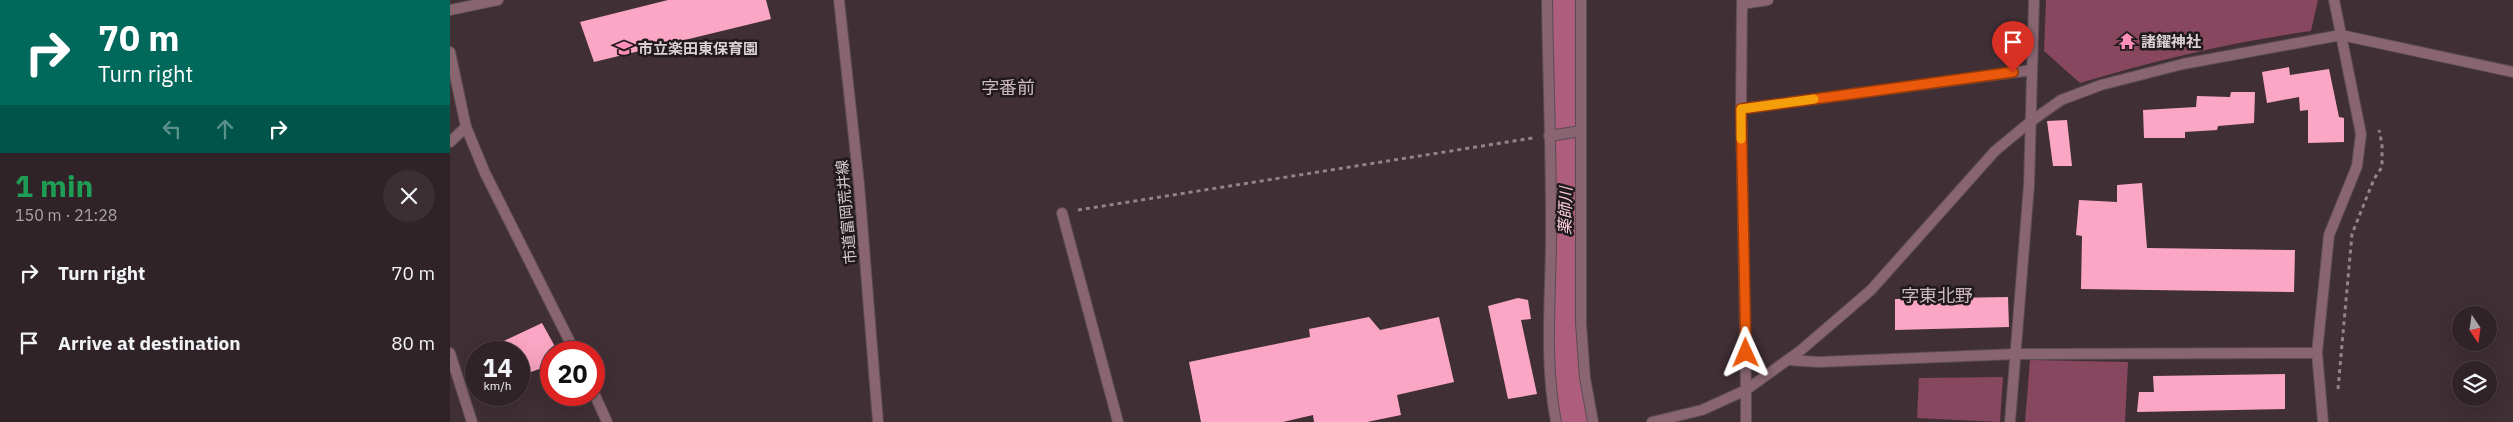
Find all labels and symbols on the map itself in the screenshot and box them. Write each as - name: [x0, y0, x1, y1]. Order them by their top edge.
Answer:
- pin: [1992, 21, 2034, 72]
- temple icon: 諸鑃神社: [2117, 31, 2137, 51]
- place label: 諸鑃神社: [2141, 32, 2201, 51]
- school or university icon: 市立楽田東保育園: [614, 38, 634, 58]
- place label: 市立楽田東保育園: [638, 39, 758, 58]
- district label: 字番前: [981, 76, 1035, 99]
- street label: 市道富岡荒井線: [832, 159, 860, 265]
- water label: 薬師川: [1555, 185, 1575, 235]
- district label: 字東北野: [1901, 284, 1973, 307]
- north arrow: [2452, 306, 2498, 351]
- position arrow: [1719, 326, 1771, 378]
- speed limit sign: 20: [540, 341, 605, 406]

